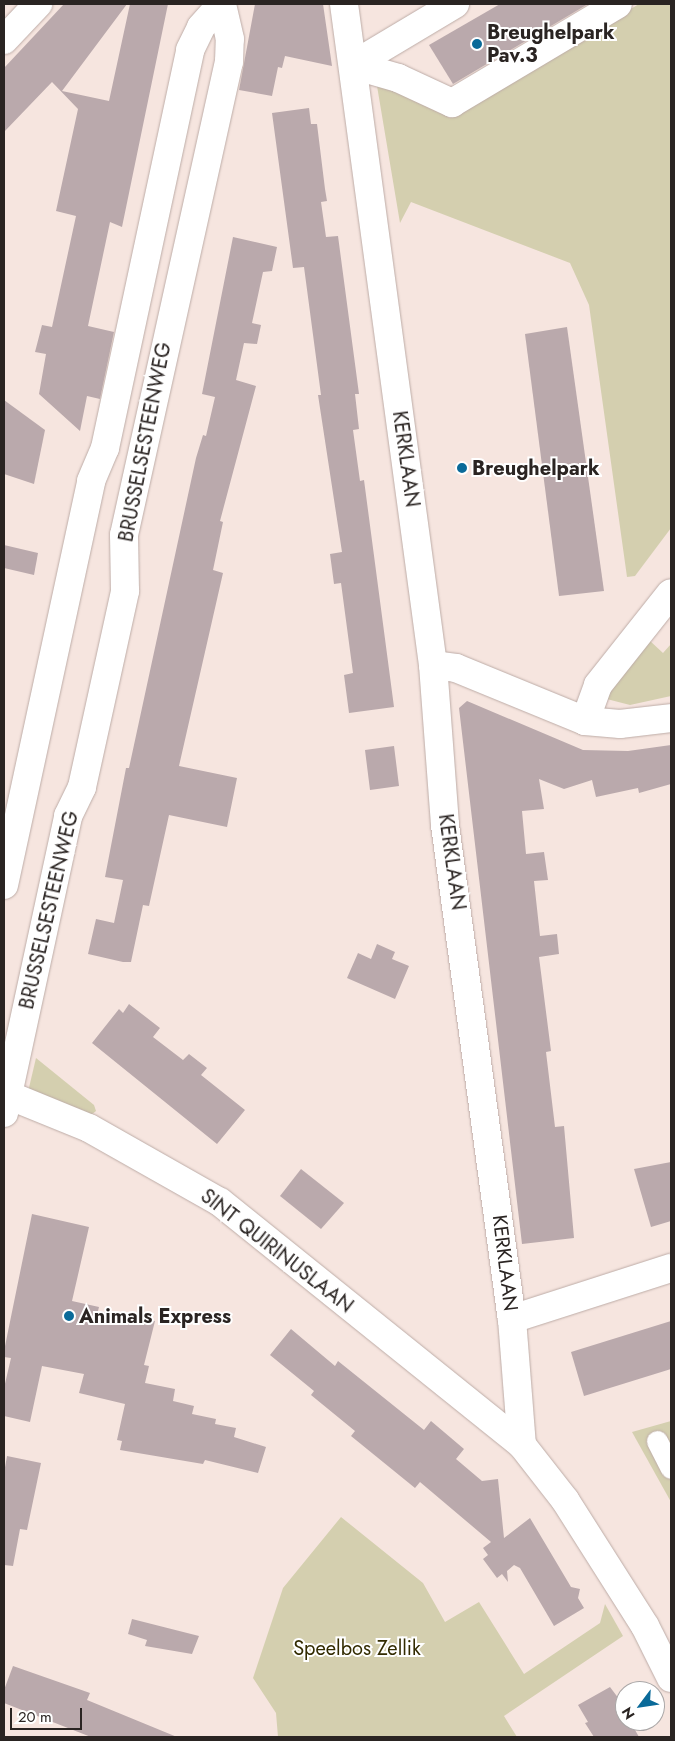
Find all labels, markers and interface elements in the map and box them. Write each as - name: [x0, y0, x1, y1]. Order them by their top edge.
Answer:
- place label: Breughelpark Pav.3: [487, 21, 614, 68]
- marker: Breughelpark Pav.3: [471, 38, 483, 50]
- street label: BRUSSELSESTEENWEG: [114, 340, 176, 544]
- street label: KERKLAAN: [387, 409, 425, 509]
- place label: Breughelpark: [472, 456, 599, 480]
- marker: Breughelpark: [456, 462, 468, 474]
- street label: BRUSSELSESTEENWEG: [14, 808, 84, 1012]
- street label: KERKLAAN: [433, 812, 471, 912]
- street label: SINT QUIRINUSLAAN: [196, 1184, 358, 1318]
- street label: KERKLAAN: [487, 1213, 523, 1313]
- place label: Animals Express: [79, 1304, 231, 1328]
- marker: Animals Express: [63, 1310, 75, 1322]
- park label: Speelbos Zellik: [293, 1636, 421, 1660]
- north arrow: [615, 1681, 665, 1731]
- scale bar: [12, 1698, 85, 1730]
- text: N: [617, 1703, 639, 1723]
- text: 20 m: [18, 1706, 52, 1728]

